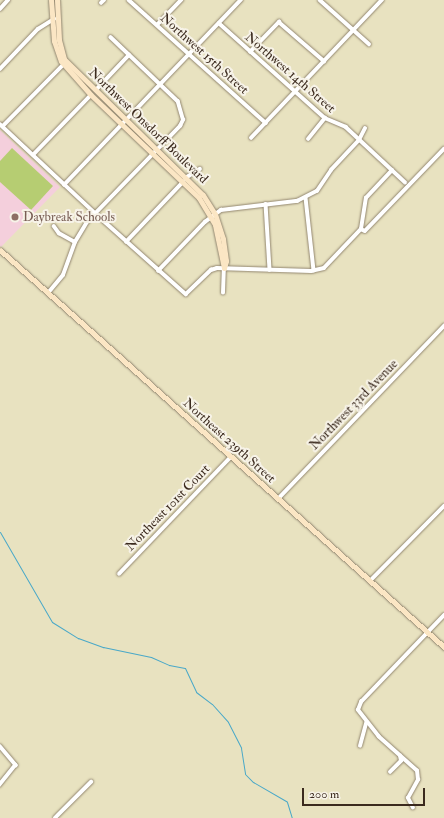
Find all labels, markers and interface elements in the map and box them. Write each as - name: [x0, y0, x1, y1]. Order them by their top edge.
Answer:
- street label: Northwest 15th Street: [157, 10, 251, 98]
- street label: Northwest 14th Street: [242, 29, 338, 117]
- street label: Northwest Onsdorff Boulevard: [85, 65, 211, 187]
- place label: Daybreak Schools: [23, 209, 115, 225]
- marker: Daybreak Schools: [10, 212, 20, 222]
- street label: Northwest 33rd Avenue: [307, 357, 401, 453]
- street label: Northeast 239th Street: [180, 395, 278, 487]
- street label: Northeast 101st Court: [123, 461, 213, 555]
- scale bar: [304, 780, 427, 806]
- text: 200 m: [309, 787, 339, 802]

